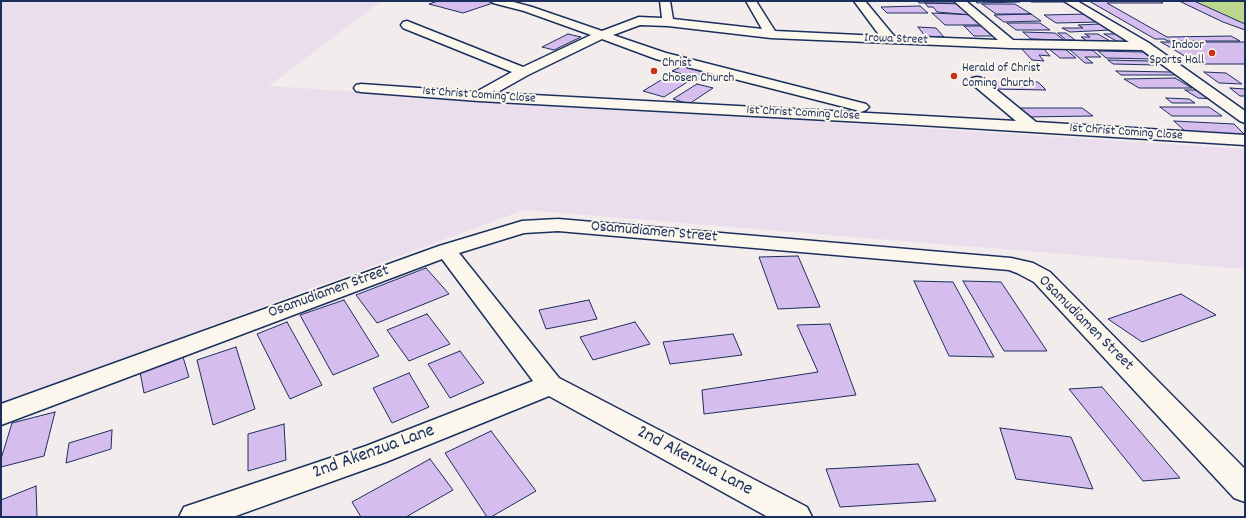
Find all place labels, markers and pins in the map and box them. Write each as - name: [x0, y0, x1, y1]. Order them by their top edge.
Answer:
- place label: Indoor Sports Hall: [1149, 38, 1204, 69]
- marker: Indoor Sports Hall: [1207, 48, 1217, 58]
- place label: Christ Chosen Church: [662, 56, 734, 87]
- place label: Herald of Christ Coming Church: [962, 61, 1041, 92]
- marker: Christ Chosen Church: [649, 66, 659, 76]
- marker: Herald of Christ Coming Church: [949, 71, 959, 81]

